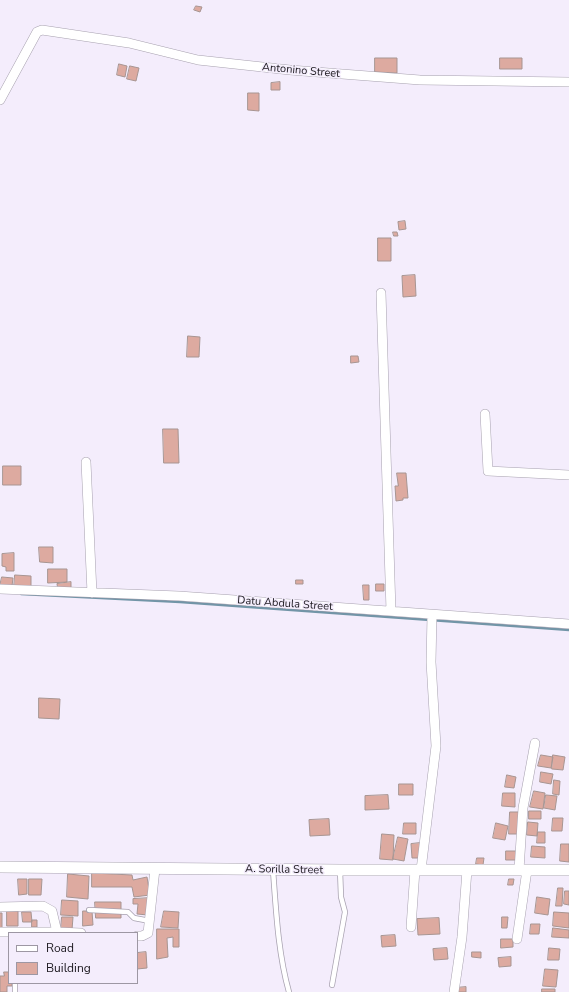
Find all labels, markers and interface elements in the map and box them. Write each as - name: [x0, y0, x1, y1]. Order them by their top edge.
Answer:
- street label: Antonino Street: [261, 61, 341, 81]
- street label: Datu Abdula Street: [237, 594, 333, 614]
- street label: A. Sorilla Street: [245, 863, 323, 877]
- legend: [8, 932, 138, 984]
- text: Road: [46, 940, 74, 956]
- text: Building: [46, 960, 91, 976]

